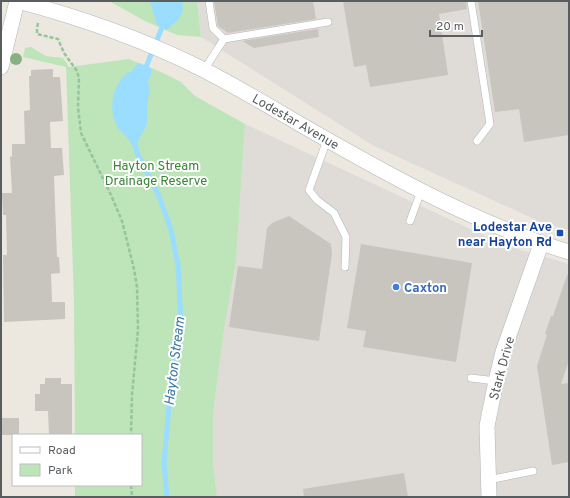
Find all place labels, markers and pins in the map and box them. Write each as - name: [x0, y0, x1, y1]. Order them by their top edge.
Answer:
- place label: Lodestar Ave near Hayton Rd: [458, 220, 552, 251]
- marker: Lodestar Ave near Hayton Rd: [555, 228, 565, 238]
- place label: Caxton: [404, 281, 447, 297]
- marker: Caxton: [391, 282, 401, 292]

